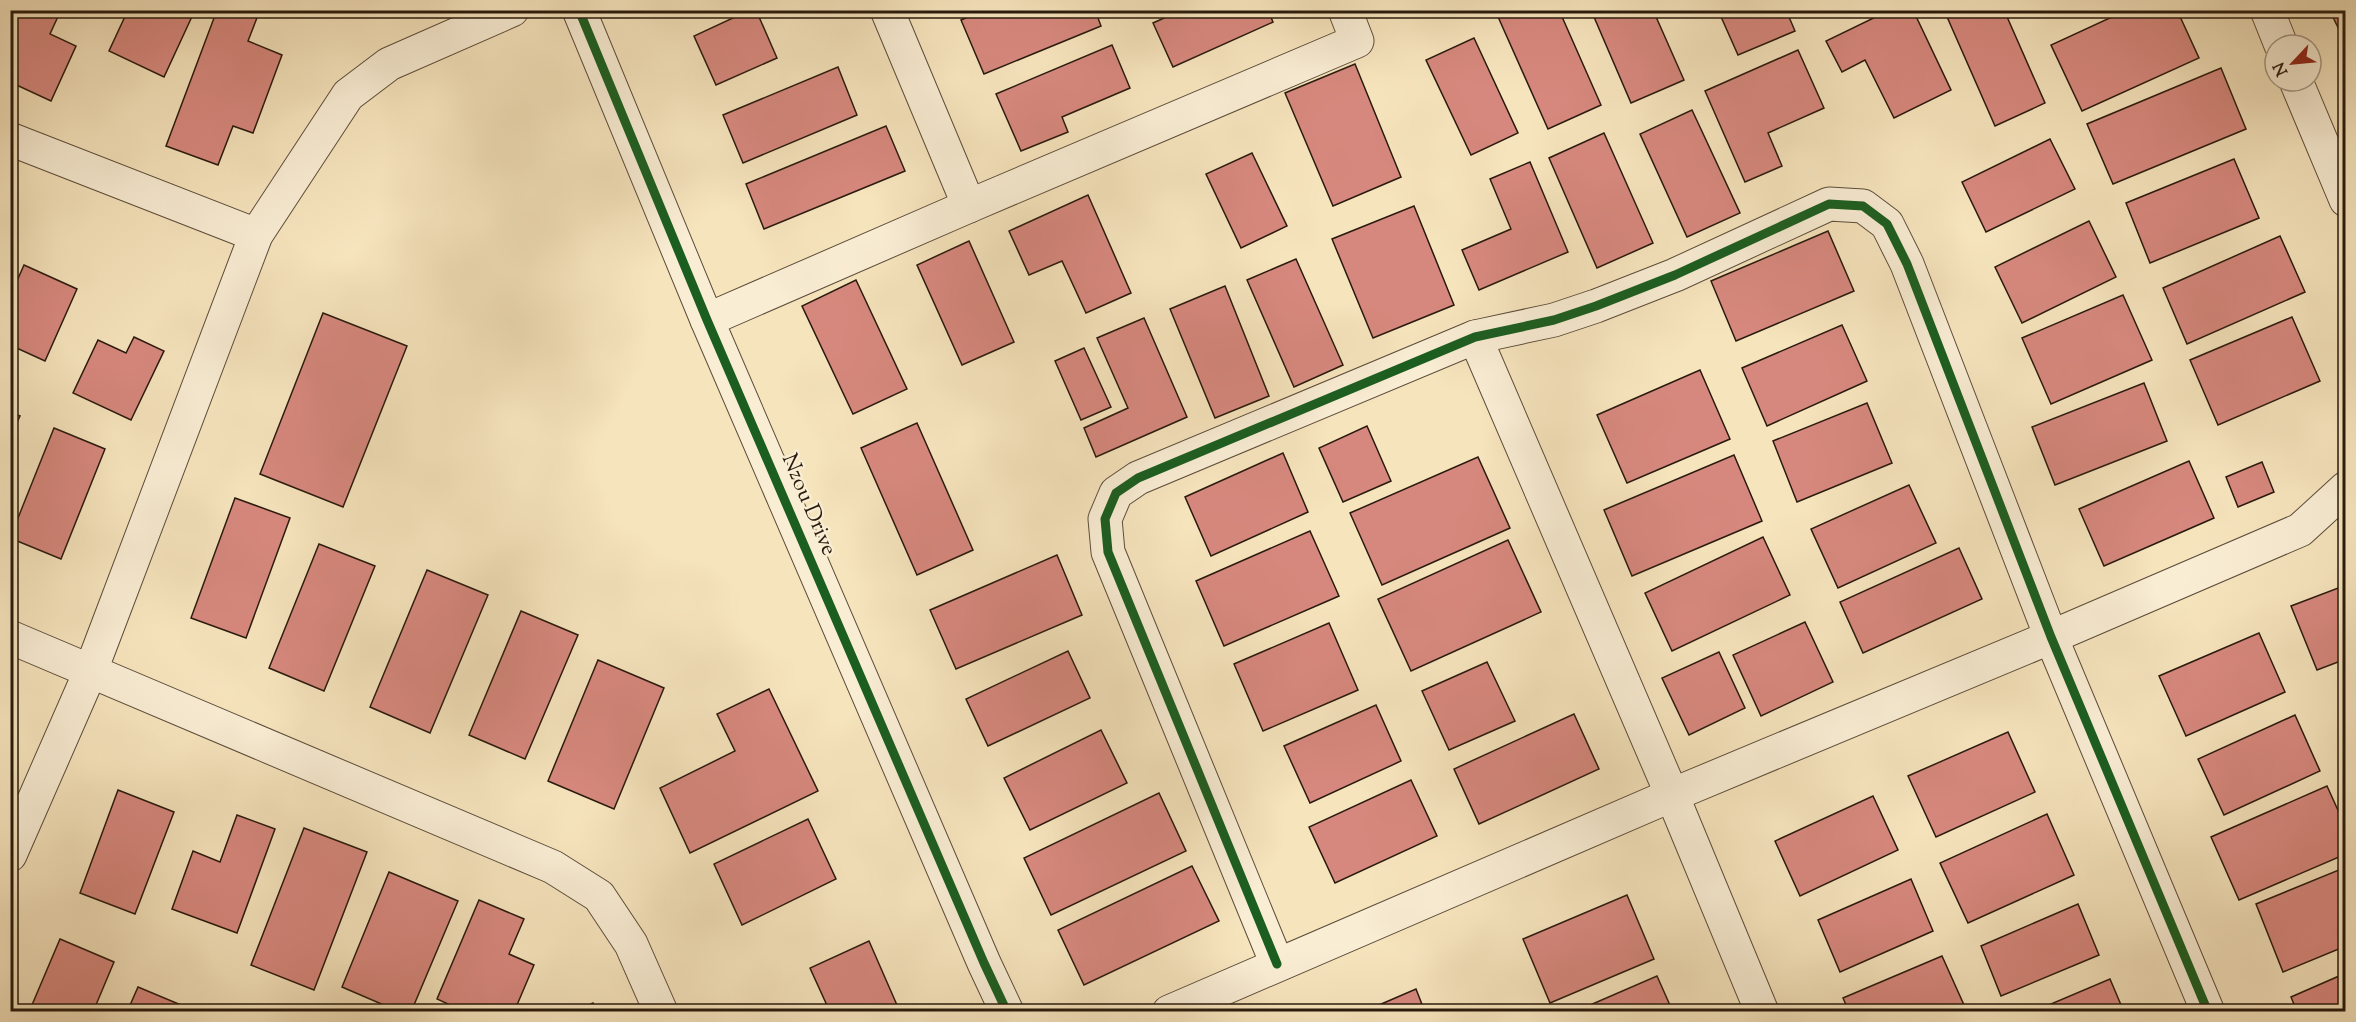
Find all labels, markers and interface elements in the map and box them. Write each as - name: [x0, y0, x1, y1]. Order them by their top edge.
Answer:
- north arrow: [2263, 33, 2323, 93]
- text: N: [2269, 57, 2295, 79]
- street label: Nzou Drive: [772, 449, 844, 561]

